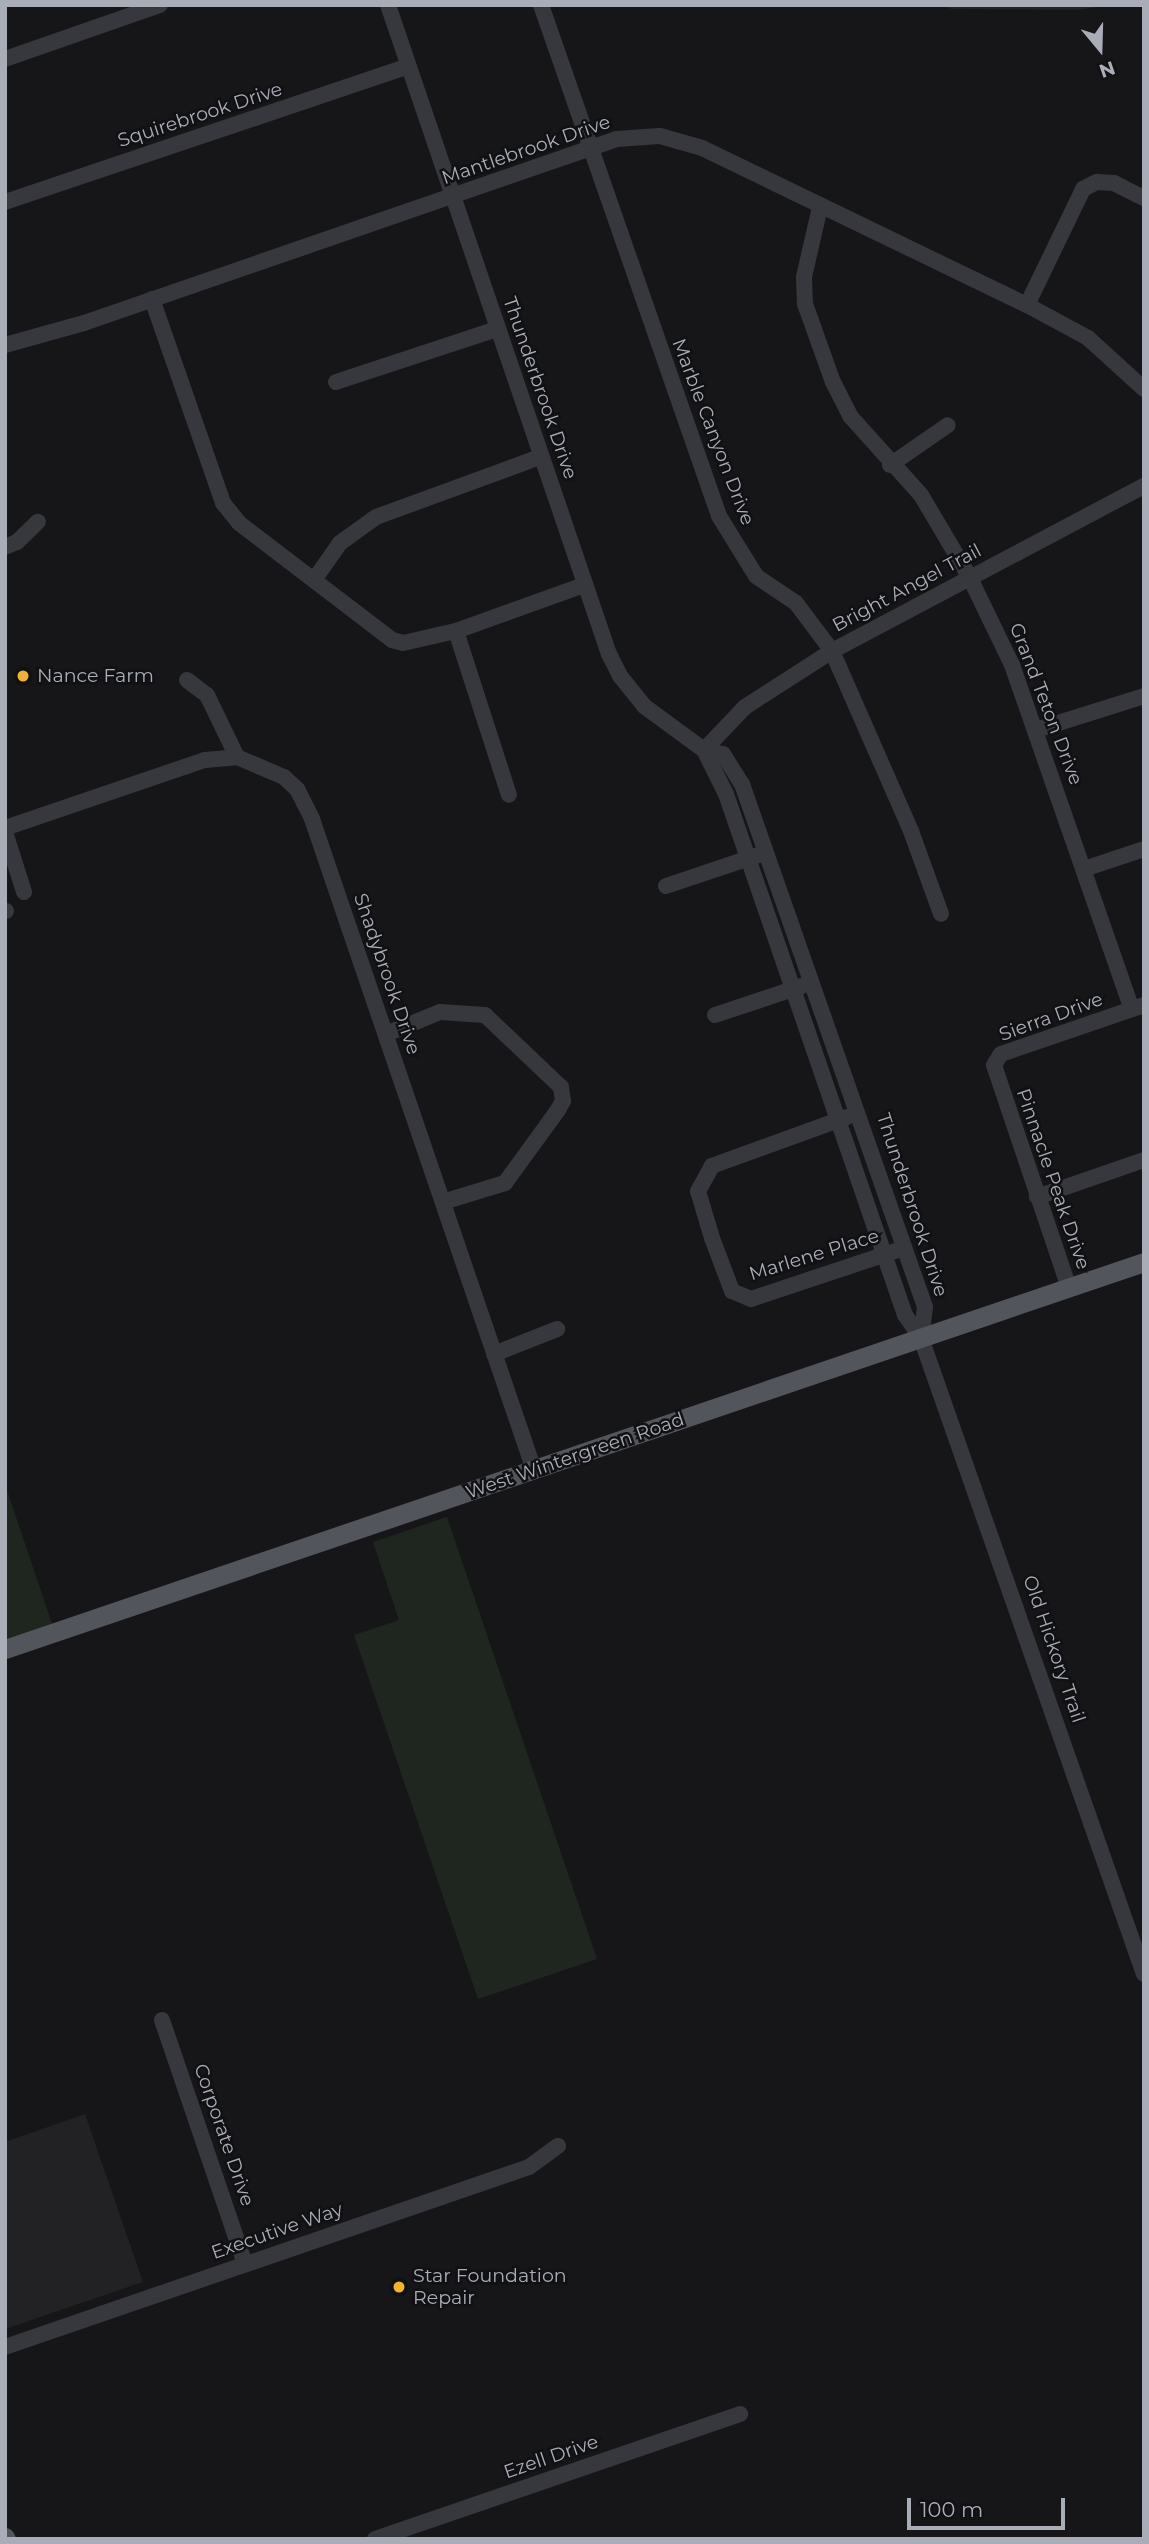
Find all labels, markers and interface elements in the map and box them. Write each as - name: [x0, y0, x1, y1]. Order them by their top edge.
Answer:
- north arrow: [1065, 14, 1135, 84]
- text: N: [1096, 56, 1118, 83]
- street label: Squirebrook Drive: [115, 78, 285, 152]
- street label: Mantlebrook Drive: [439, 110, 613, 190]
- street label: Thunderbrook Drive: [498, 294, 582, 482]
- street label: Marble Canyon Drive: [667, 336, 759, 528]
- street label: Bright Angel Trail: [829, 539, 985, 637]
- street label: Grand Teton Drive: [1005, 620, 1087, 788]
- place label: Nance Farm: [37, 665, 154, 687]
- marker: Nance Farm: [15, 668, 31, 684]
- street label: Shadybrook Drive: [349, 890, 425, 1058]
- street label: Sierra Drive: [996, 988, 1106, 1046]
- street label: Pinnacle Peak Drive: [1011, 1086, 1095, 1272]
- street label: Thunderbrook Drive: [872, 1110, 952, 1300]
- street label: Marlene Place: [746, 1224, 882, 1286]
- street label: West Wintergreen Road: [463, 1408, 687, 1504]
- street label: Old Hickory Trail: [1018, 1572, 1090, 1726]
- street label: Corporate Drive: [189, 2061, 259, 2209]
- street label: Executive Way: [208, 2198, 346, 2264]
- place label: Star Foundation Repair: [413, 2265, 567, 2309]
- marker: Star Foundation Repair: [391, 2279, 407, 2295]
- street label: Ezell Drive: [501, 2430, 601, 2484]
- scale bar: [911, 2484, 1068, 2528]
- text: 100 m: [920, 2497, 983, 2522]

